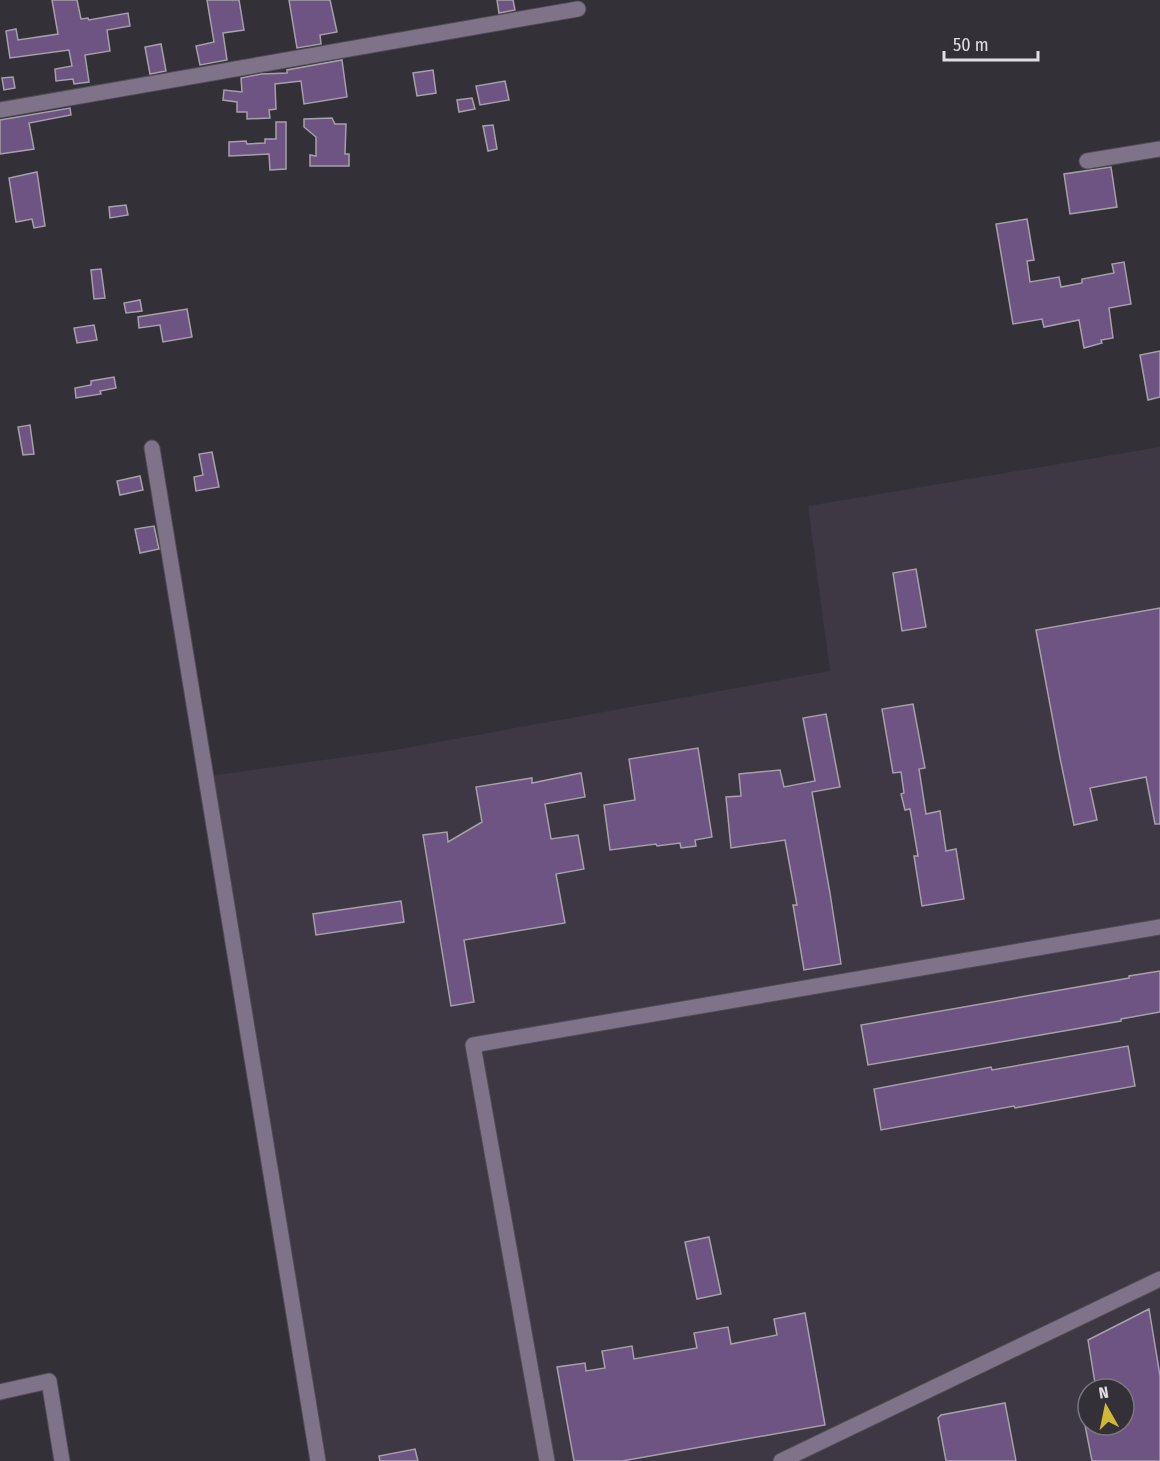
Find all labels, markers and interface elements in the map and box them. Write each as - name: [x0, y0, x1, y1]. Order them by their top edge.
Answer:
- scale bar: [944, 24, 1038, 62]
- text: 50 m: [953, 34, 989, 56]
- north arrow: [1076, 1377, 1136, 1437]
- text: N: [1098, 1383, 1110, 1403]

